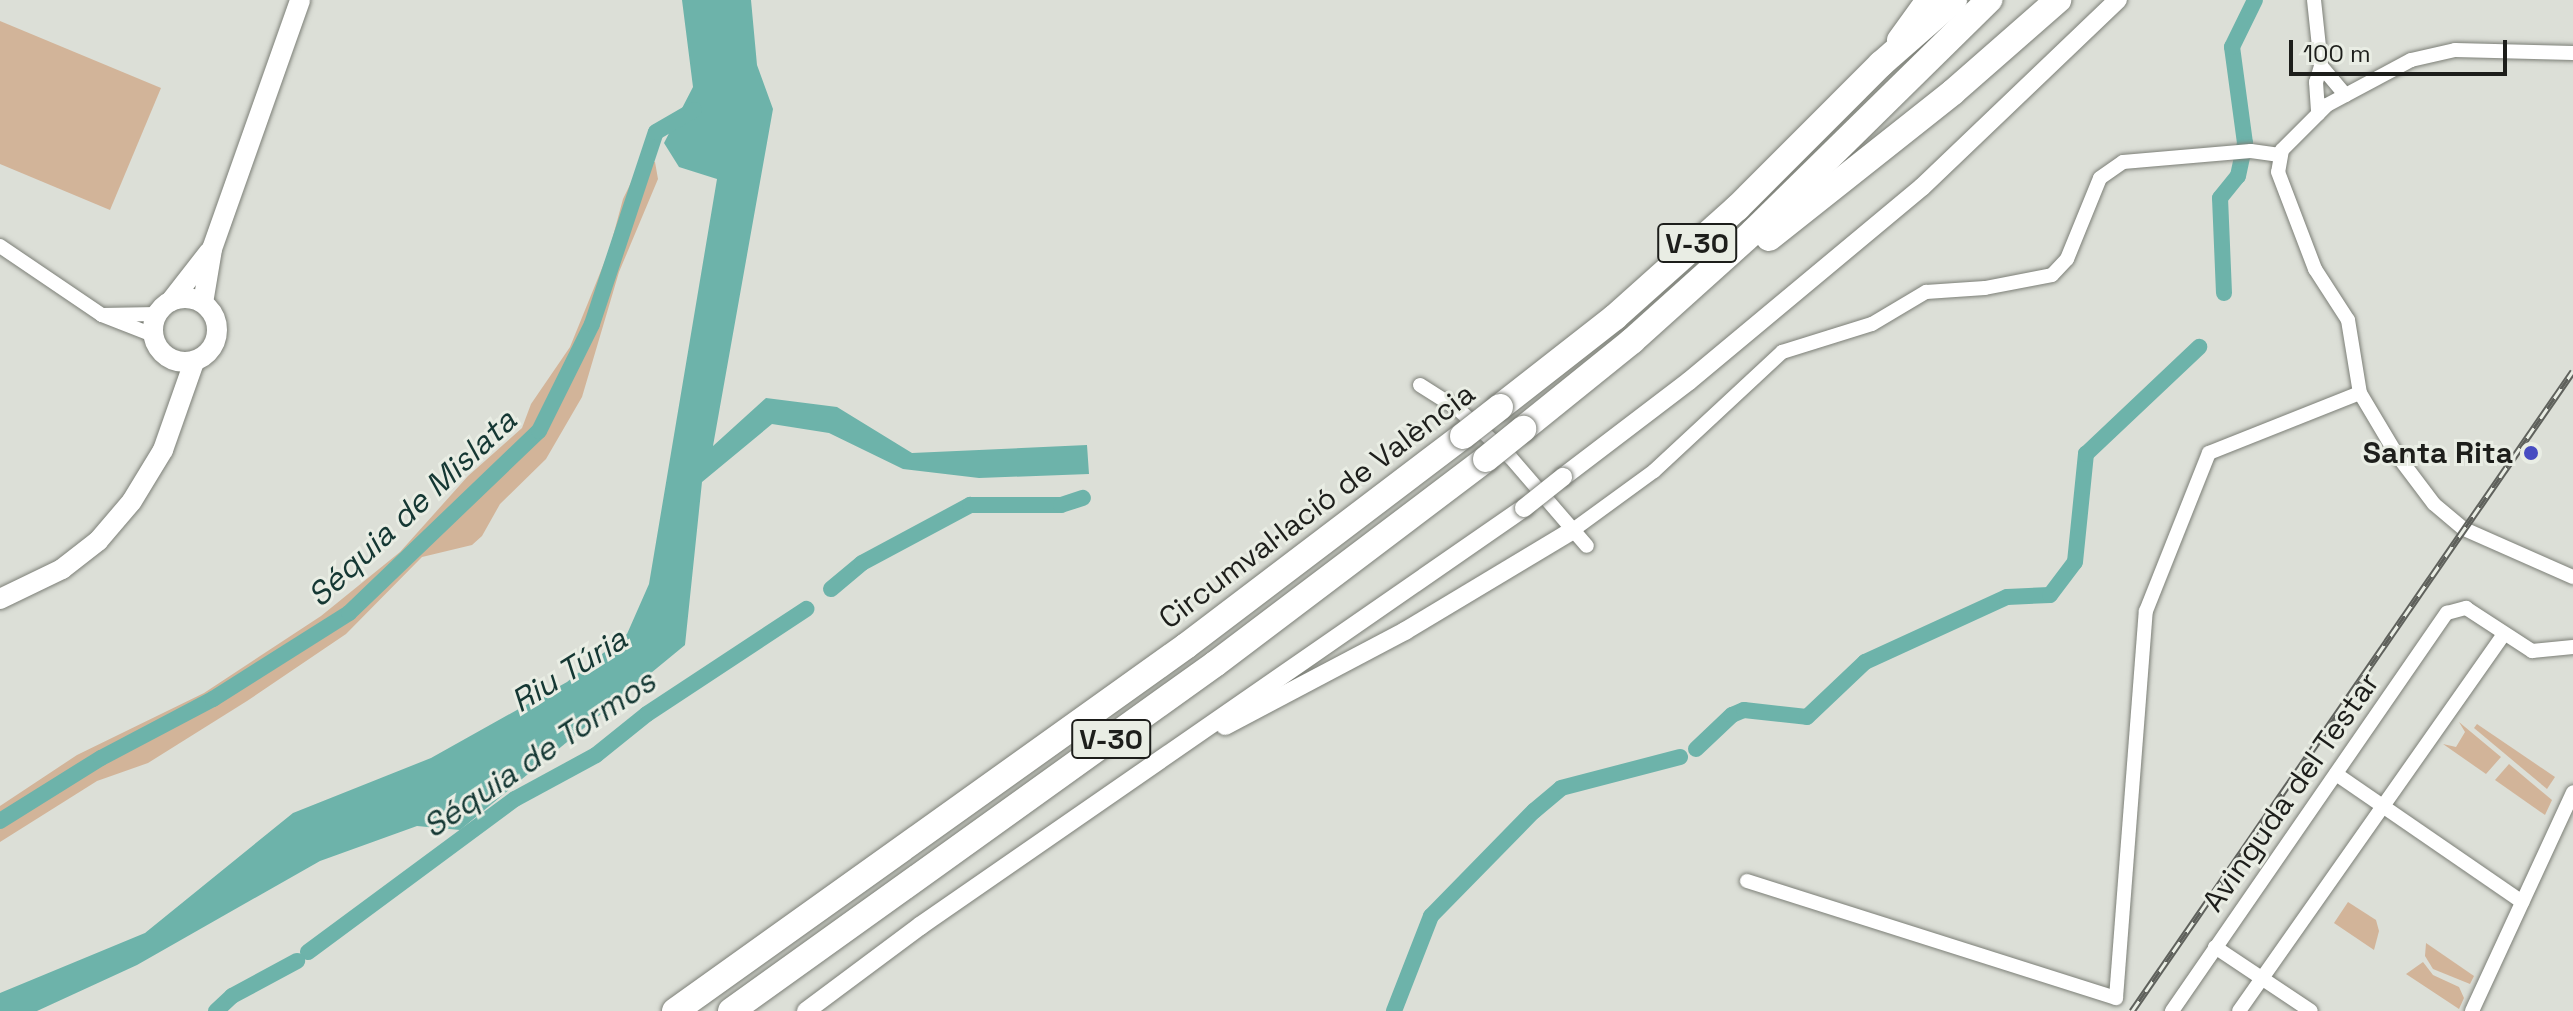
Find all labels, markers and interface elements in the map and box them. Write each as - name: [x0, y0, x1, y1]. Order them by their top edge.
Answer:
- scale bar: [2293, 24, 2511, 74]
- text: 100 m: [2303, 38, 2371, 69]
- road number: V-30: [1657, 219, 1737, 267]
- street label: Circumval·lació de València: [1152, 375, 1482, 637]
- water label: Séquia de Mislata: [300, 401, 524, 615]
- place label: Santa Rita: [2363, 435, 2513, 471]
- marker: Santa Rita: [2520, 442, 2542, 464]
- water label: Riu Túria: [504, 619, 634, 721]
- water label: Séquia de Tormos: [415, 662, 663, 846]
- street label: Avinguda del Testar: [2195, 665, 2387, 919]
- road number: V-30: [1071, 715, 1151, 763]

